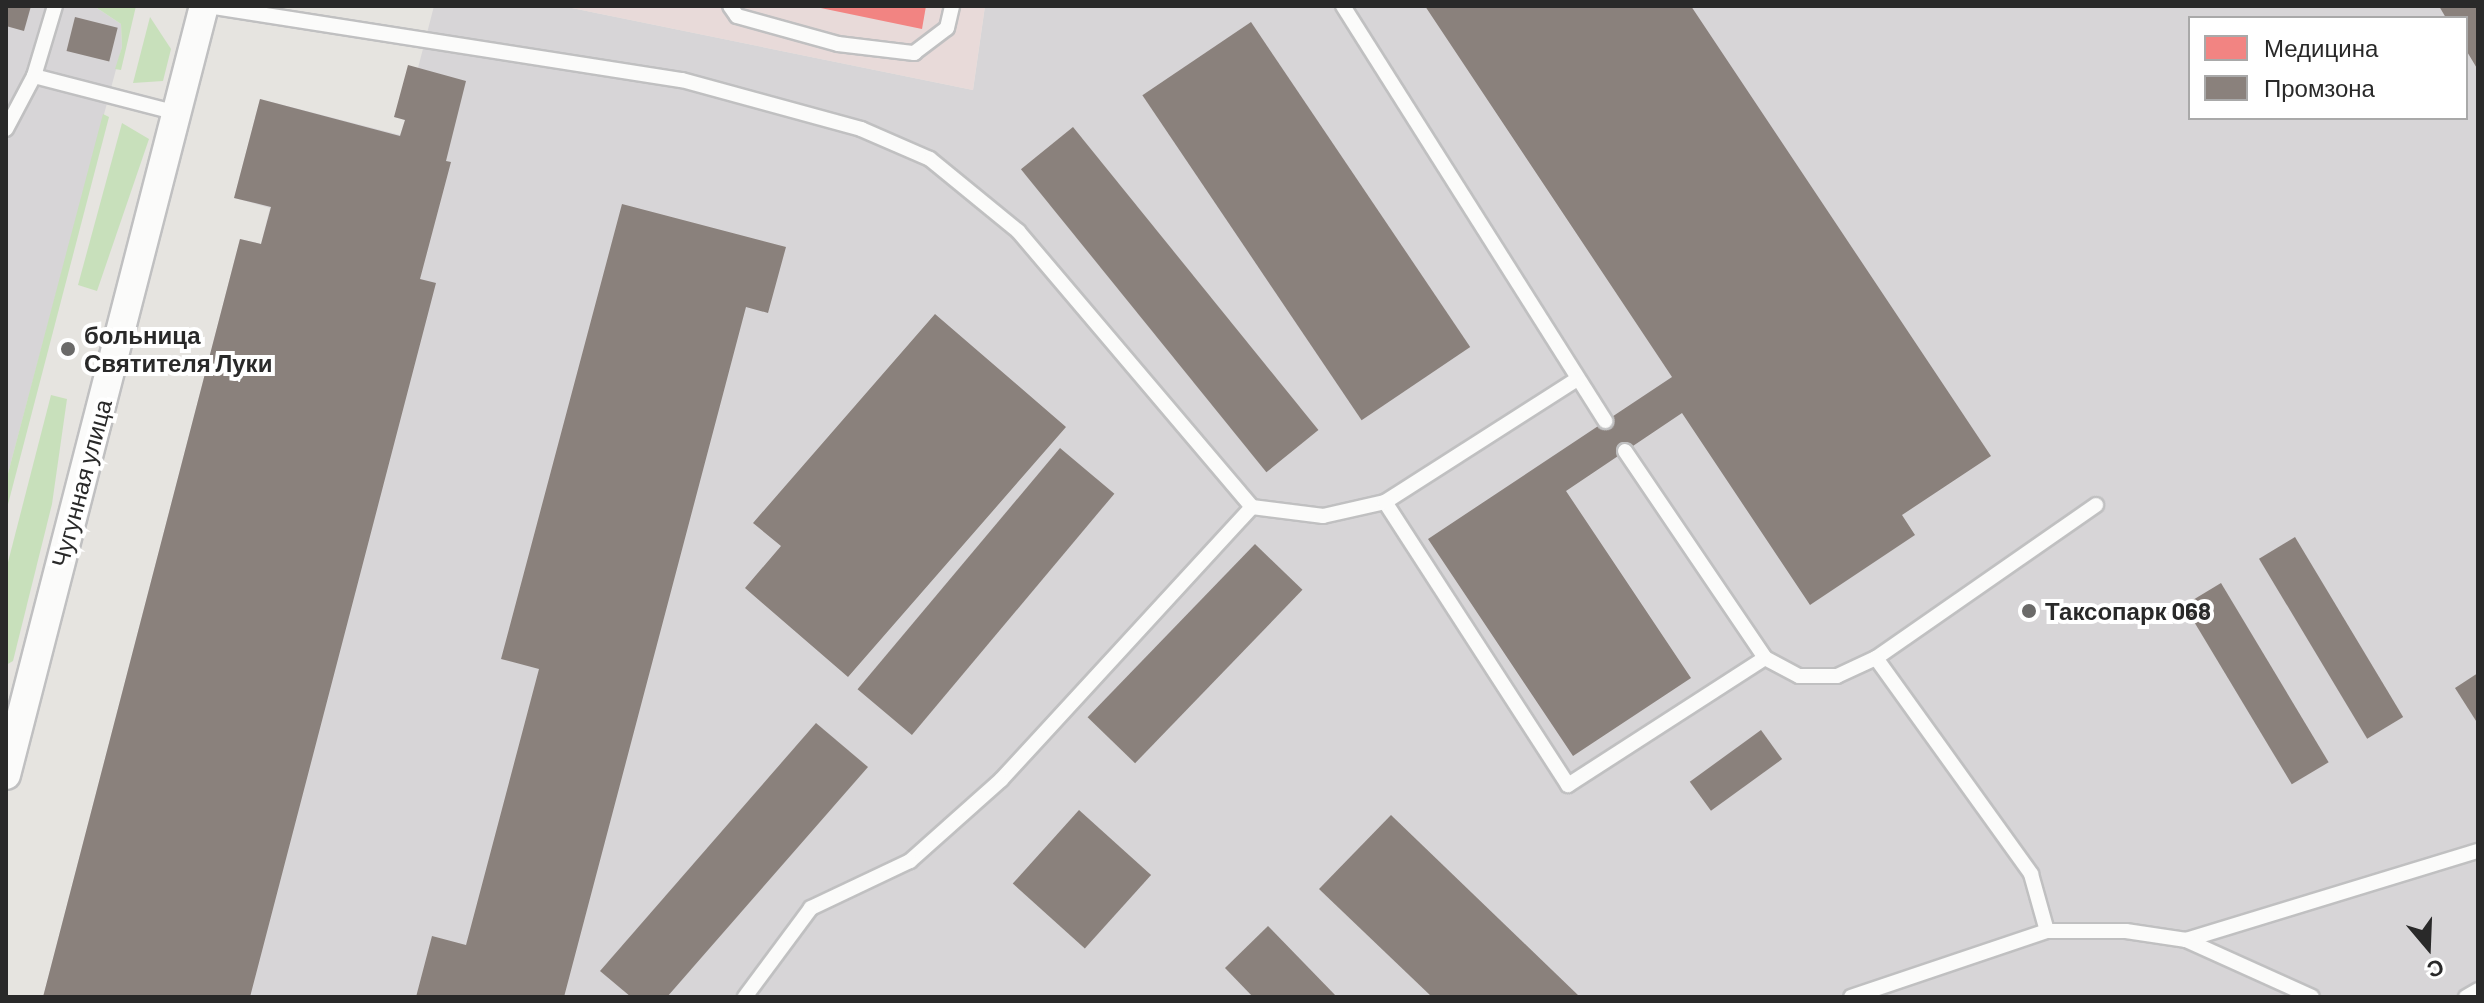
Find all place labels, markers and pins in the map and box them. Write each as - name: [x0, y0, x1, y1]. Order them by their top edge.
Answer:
- place label: больница Святителя Луки: [84, 321, 272, 377]
- marker: больница Святителя Луки: [59, 340, 77, 358]
- place label: Таксопарк 068: [2045, 597, 2211, 625]
- marker: Таксопарк 068: [2020, 602, 2038, 620]

